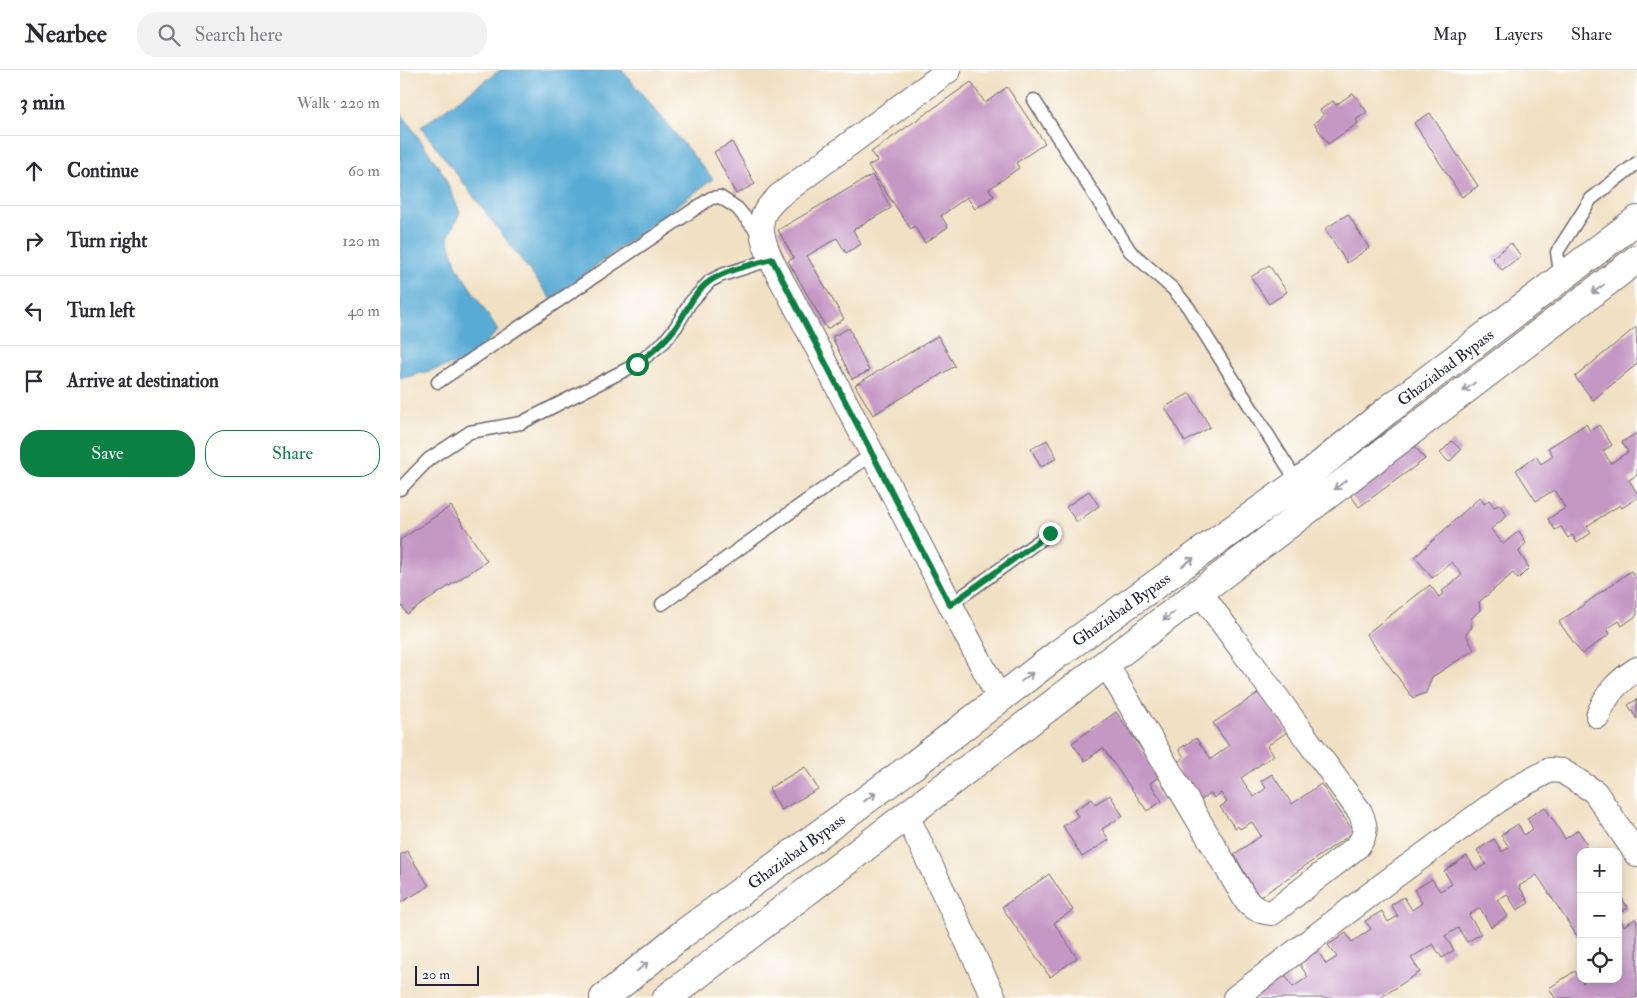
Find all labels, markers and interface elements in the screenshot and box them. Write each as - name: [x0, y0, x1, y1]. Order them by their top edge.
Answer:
- search box: [137, 12, 487, 57]
- text: Nearbee: [25, 19, 107, 50]
- icon: search: [155, 21, 183, 49]
- text: Search here: [195, 23, 282, 47]
- text: Map: [1433, 23, 1467, 46]
- text: Layers: [1495, 23, 1543, 46]
- text: Share: [1571, 23, 1612, 46]
- text: 3 min: [20, 89, 65, 116]
- text: Walk · 220 m: [297, 93, 380, 113]
- icon: ahead: [20, 157, 48, 185]
- text: Continue: [67, 159, 138, 183]
- text: 60 m: [348, 161, 380, 181]
- icon: right: [20, 227, 48, 255]
- text: Turn right: [67, 229, 147, 253]
- text: 120 m: [342, 231, 380, 251]
- one-way arrow: [1592, 283, 1605, 294]
- icon: left: [20, 297, 48, 325]
- text: Turn left: [67, 299, 135, 323]
- text: 40 m: [347, 301, 380, 321]
- street label: Ghaziabad Bypass: [1393, 325, 1498, 411]
- route start: [626, 353, 649, 376]
- icon: arrive: [20, 367, 48, 395]
- text: Arrive at destination: [67, 369, 219, 393]
- one-way arrow: [1462, 382, 1476, 392]
- button: Save: [20, 430, 195, 477]
- button: Share: [205, 430, 380, 477]
- one-way arrow: [1334, 480, 1347, 491]
- route end: [1039, 522, 1062, 545]
- one-way arrow: [1181, 557, 1195, 567]
- street label: Ghaziabad Bypass: [1068, 568, 1175, 652]
- one-way arrow: [1163, 610, 1176, 621]
- one-way arrow: [1020, 672, 1034, 682]
- one-way arrow: [863, 791, 876, 802]
- street label: Ghaziabad Bypass: [744, 810, 850, 895]
- map controls: [1577, 848, 1622, 983]
- button: +: [1577, 848, 1622, 893]
- button: −: [1577, 893, 1622, 938]
- button: locate: [1577, 938, 1622, 983]
- one-way arrow: [635, 962, 648, 973]
- scale bar: [415, 963, 479, 986]
- text: 20 m: [422, 966, 450, 983]

